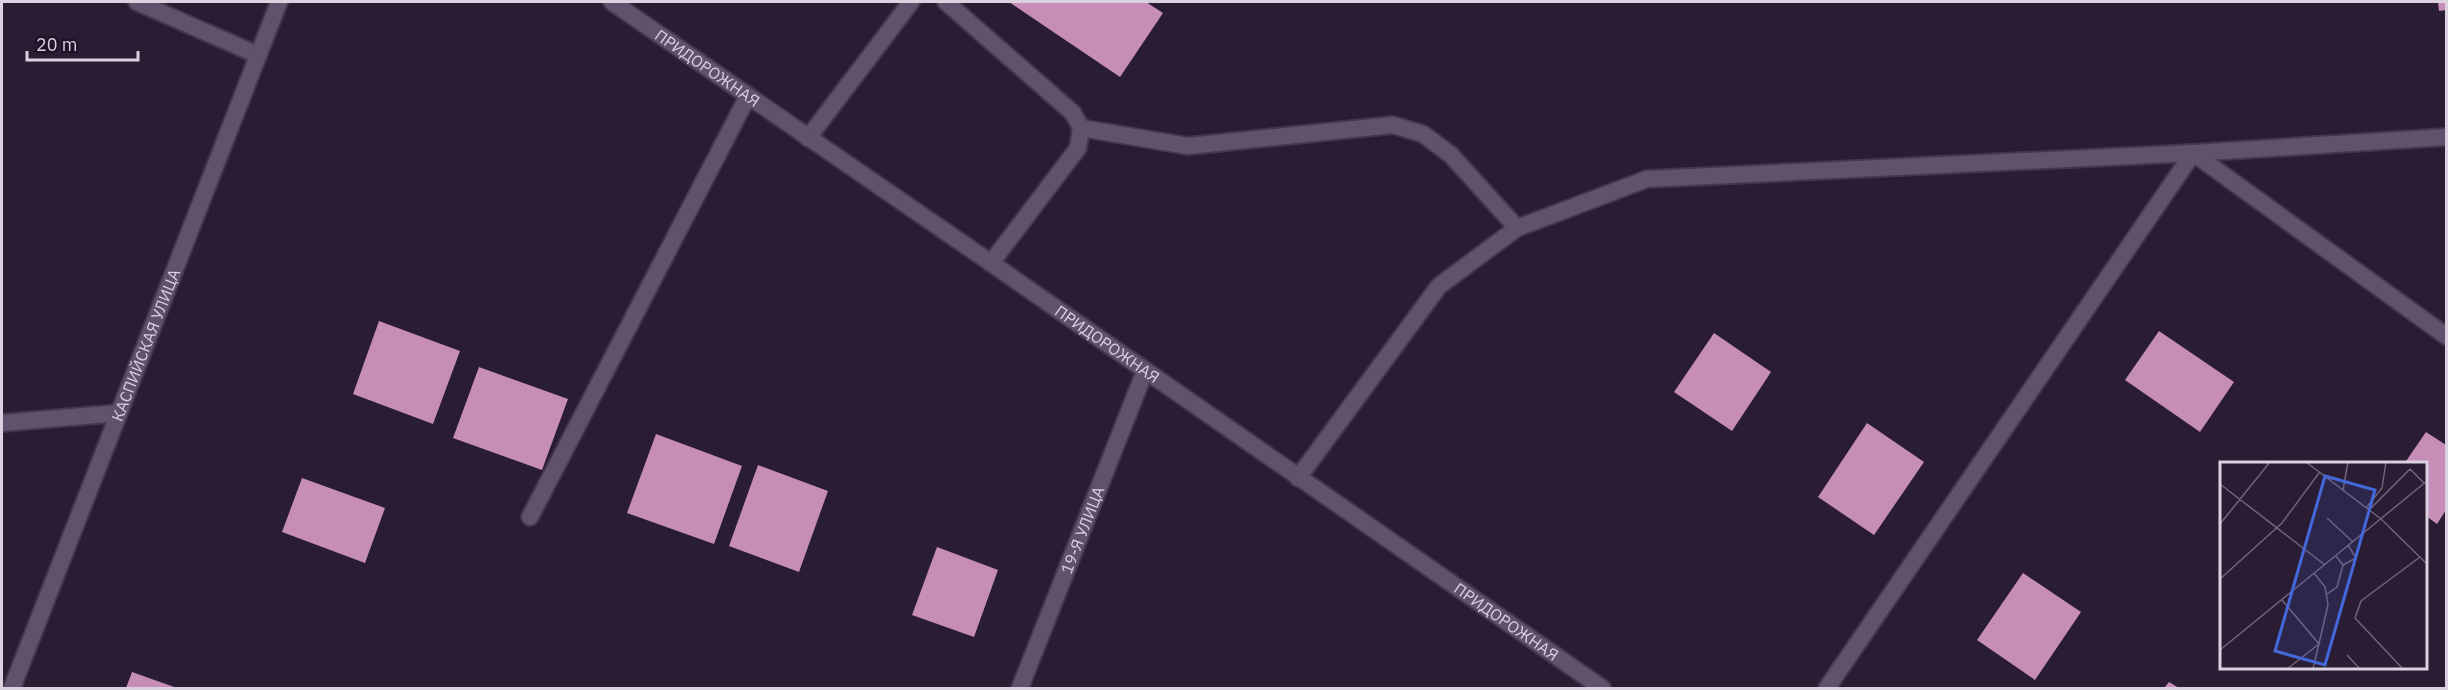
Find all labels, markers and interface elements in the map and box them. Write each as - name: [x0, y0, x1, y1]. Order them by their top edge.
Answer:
- scale bar: [27, 24, 138, 62]
- street label: ПРИДОРОЖНАЯ: [651, 25, 764, 111]
- text: 20 m: [36, 33, 78, 56]
- street label: КАСПИЙСКАЯ УЛИЦА: [107, 266, 184, 424]
- street label: ПРИДОРОЖНАЯ: [1051, 301, 1164, 387]
- inset map: [2220, 462, 2427, 669]
- street label: 19-Я УЛИЦА: [1056, 483, 1109, 576]
- street label: ПРИДОРОЖНАЯ: [1450, 578, 1563, 665]

